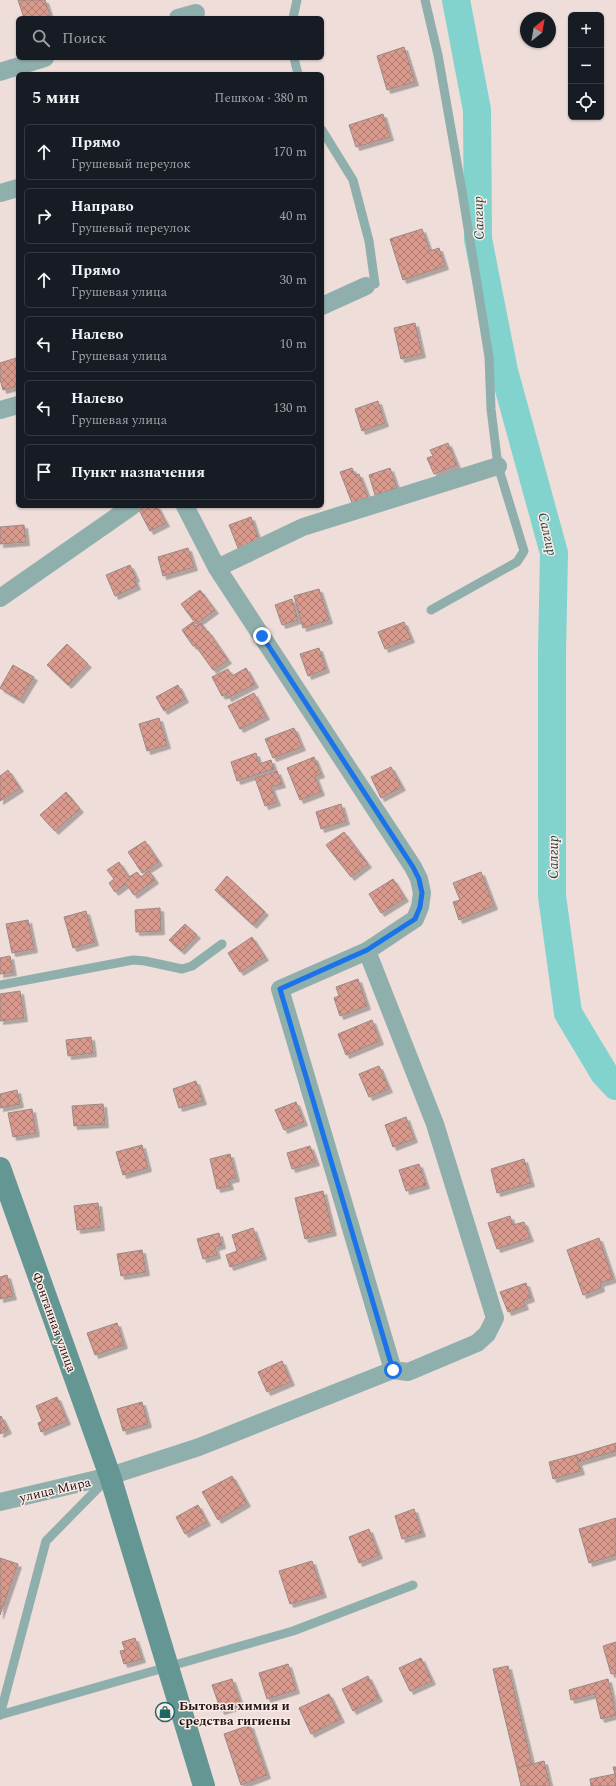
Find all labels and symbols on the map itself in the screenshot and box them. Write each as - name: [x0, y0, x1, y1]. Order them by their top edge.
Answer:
- north arrow: [520, 12, 556, 48]
- water label: Салгир: [467, 196, 490, 240]
- water label: Салгир: [532, 510, 563, 558]
- route end: [253, 627, 271, 645]
- water label: Салгир: [543, 835, 564, 879]
- street label: Фонтанная улица: [27, 1269, 82, 1376]
- route start: [384, 1361, 402, 1379]
- street label: улица Мира: [17, 1472, 93, 1508]
- place label: Бытовая химия и средства гигиены: [179, 1696, 291, 1731]
- shop icon: Бытовая химия и средства гигиены: [154, 1701, 176, 1723]

